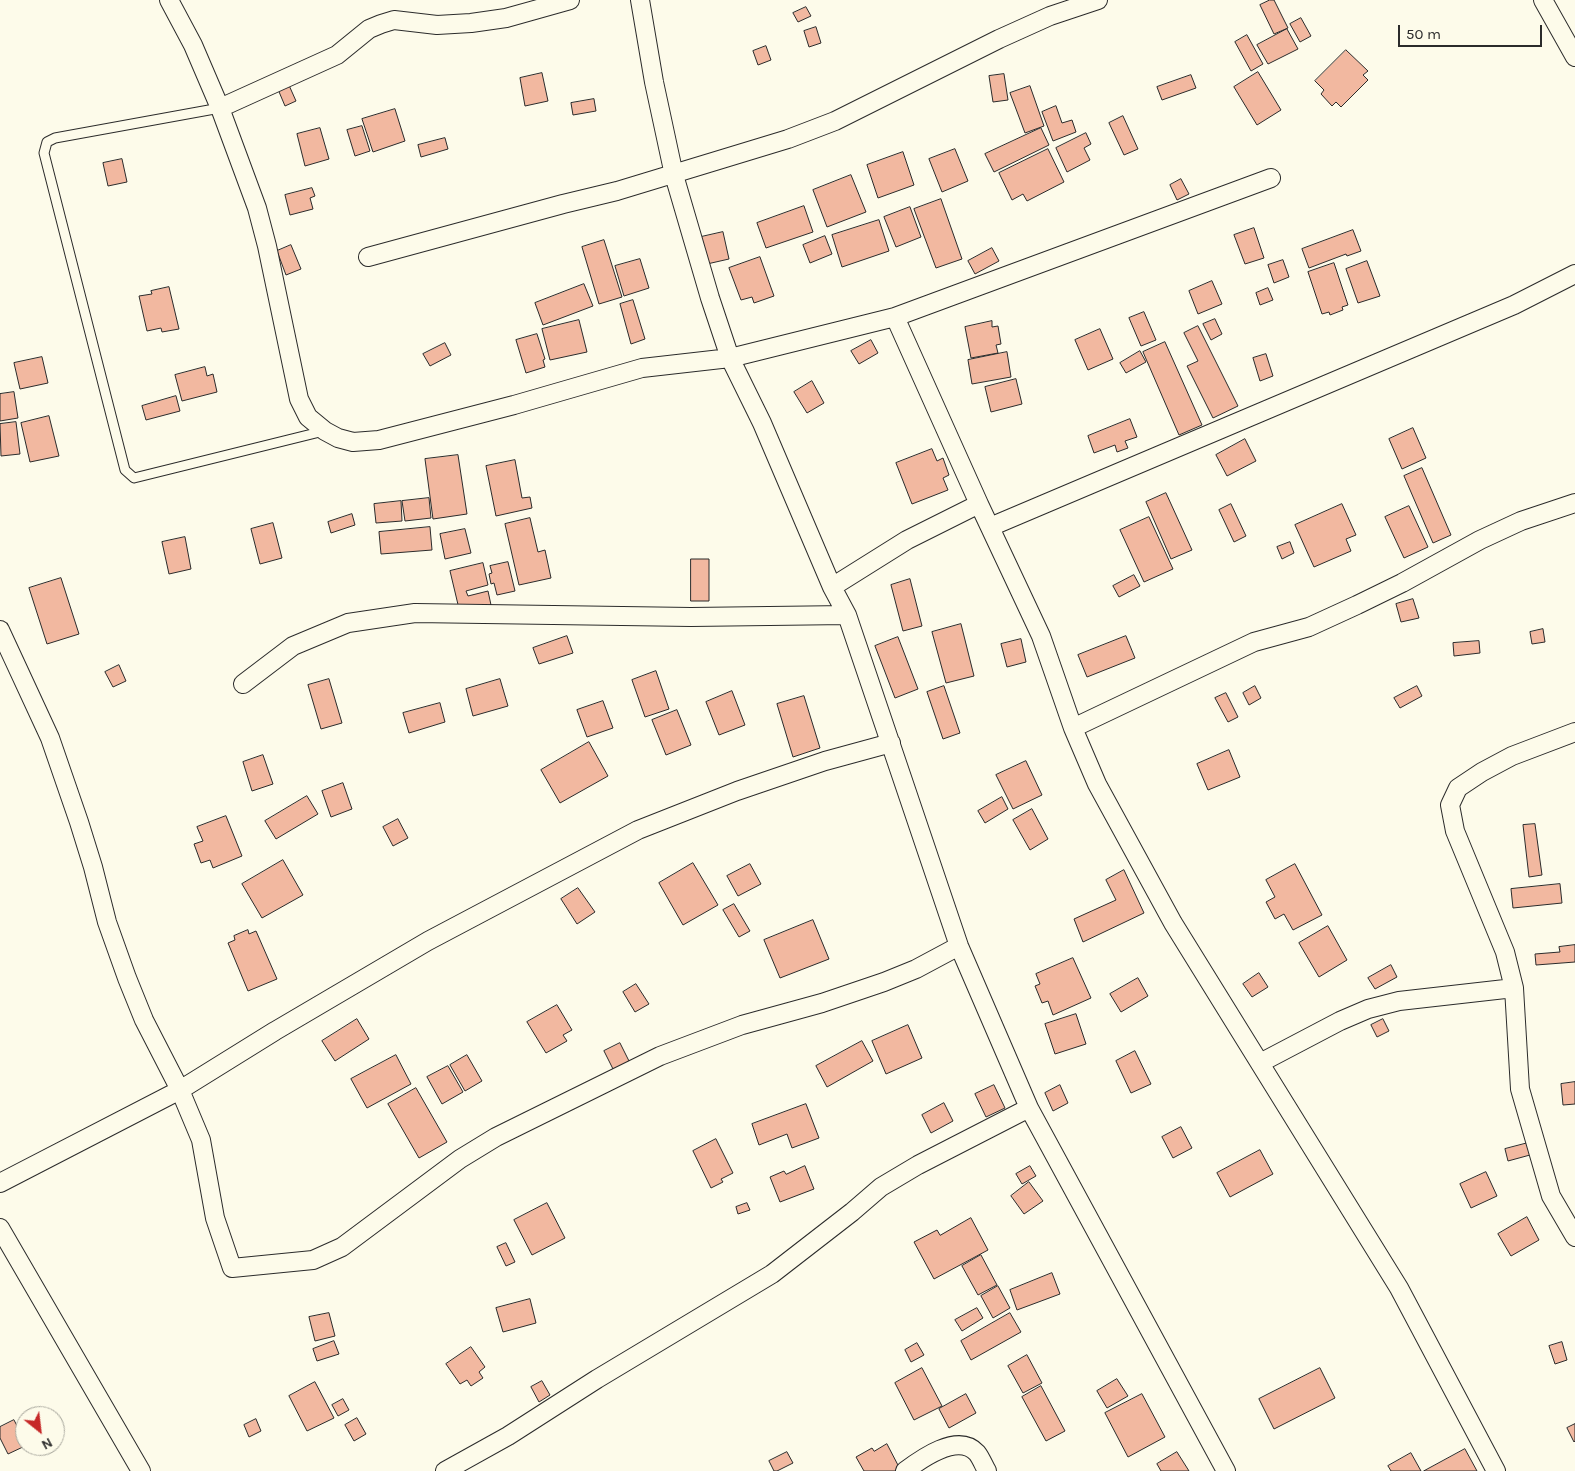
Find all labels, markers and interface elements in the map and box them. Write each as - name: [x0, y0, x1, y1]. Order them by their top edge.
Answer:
- scale bar: [1400, 15, 1544, 47]
- text: 50 m: [1406, 25, 1441, 43]
- north arrow: [15, 1406, 65, 1456]
- text: N: [39, 1434, 56, 1454]

